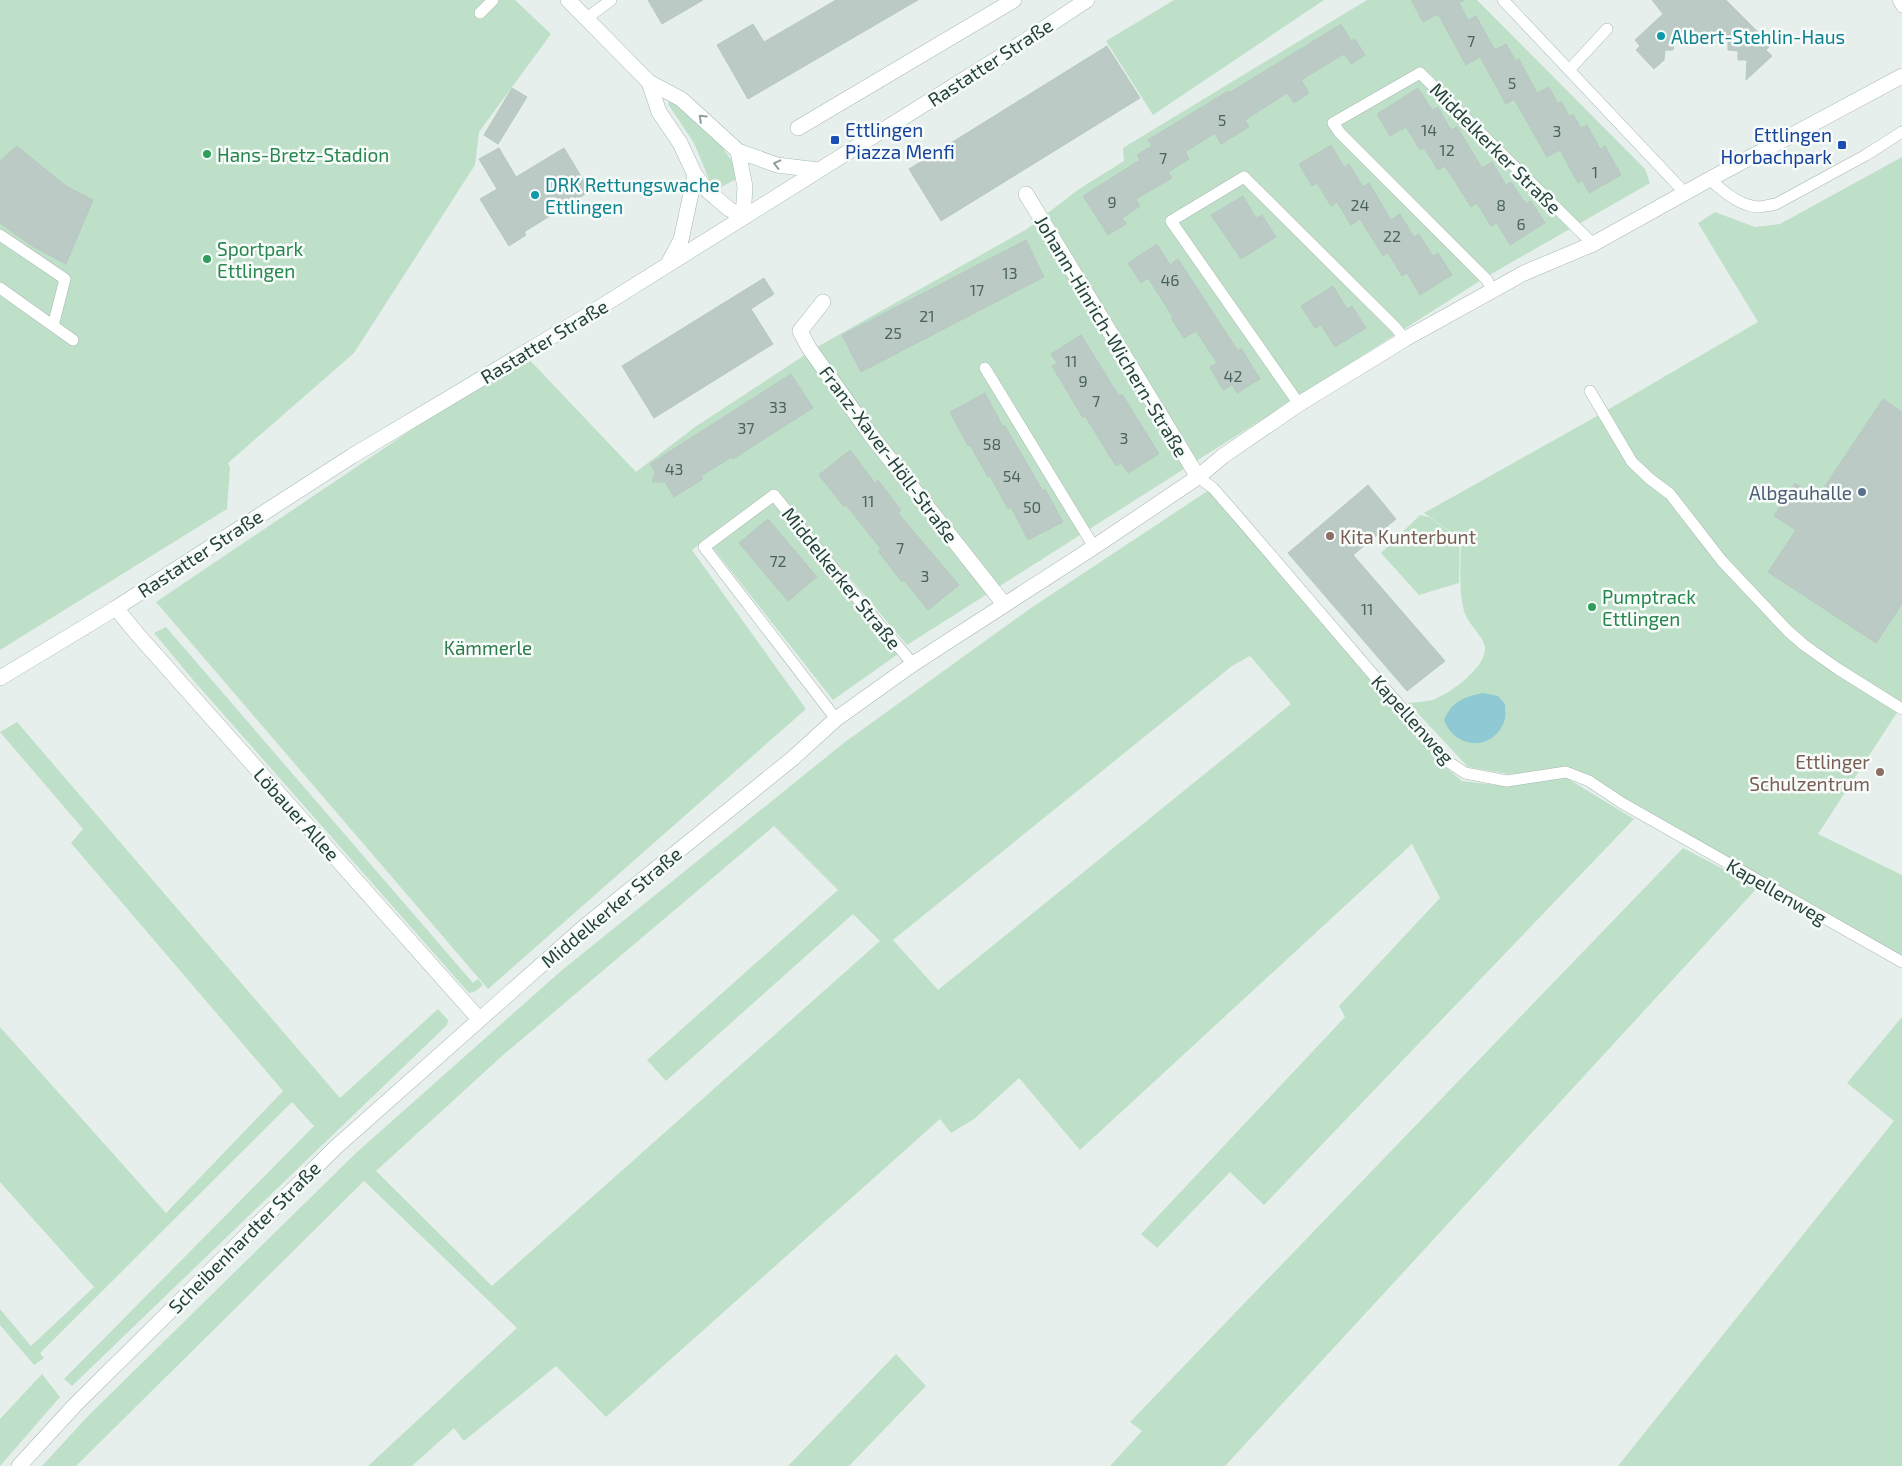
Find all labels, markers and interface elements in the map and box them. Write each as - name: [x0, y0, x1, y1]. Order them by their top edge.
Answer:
- street label: Rastatter Straße: [923, 13, 1057, 111]
- place label: Albert-Stehlin-Haus: [1671, 25, 1845, 48]
- marker: Albert-Stehlin-Haus: [1655, 30, 1667, 42]
- house number: 7: [1467, 31, 1475, 50]
- house number: 5: [1508, 73, 1516, 92]
- street label: Middelkerker Straße: [1426, 78, 1566, 218]
- house number: 5: [1218, 110, 1226, 129]
- one-way arrow: [698, 115, 707, 124]
- place label: Ettlingen Piazza Menfi: [845, 118, 955, 163]
- house number: 14: [1421, 120, 1437, 139]
- house number: 3: [1553, 121, 1561, 140]
- place label: Ettlingen Horbachpark: [1721, 123, 1832, 168]
- marker: Ettlingen Piazza Menfi: [829, 134, 841, 146]
- marker: Ettlingen Horbachpark: [1836, 139, 1848, 151]
- house number: 12: [1439, 140, 1455, 159]
- place label: Hans-Bretz-Stadion: [217, 143, 389, 166]
- marker: Hans-Bretz-Stadion: [201, 148, 213, 160]
- house number: 7: [1159, 148, 1167, 167]
- one-way arrow: [773, 159, 781, 170]
- house number: 1: [1592, 162, 1598, 181]
- place label: DRK Rettungswache Ettlingen: [545, 173, 720, 218]
- marker: DRK Rettungswache Ettlingen: [529, 189, 541, 201]
- house number: 9: [1107, 192, 1117, 211]
- house number: 24: [1351, 195, 1370, 214]
- house number: 8: [1496, 195, 1506, 214]
- street label: Johann-Hinrich-Wichern-Straße: [1031, 211, 1193, 461]
- house number: 6: [1516, 214, 1526, 233]
- house number: 22: [1383, 226, 1401, 245]
- place label: Sportpark Ettlingen: [217, 237, 303, 282]
- marker: Sportpark Ettlingen: [201, 253, 213, 265]
- house number: 13: [1002, 263, 1018, 282]
- house number: 46: [1161, 270, 1180, 289]
- house number: 17: [970, 280, 984, 299]
- street label: Rastatter Straße: [476, 294, 612, 388]
- house number: 21: [919, 306, 935, 325]
- house number: 25: [884, 323, 902, 342]
- house number: 11: [1065, 351, 1077, 370]
- street label: Franz-Xaver-Höll-Straße: [815, 361, 963, 547]
- house number: 42: [1224, 366, 1242, 385]
- house number: 9: [1078, 371, 1088, 390]
- house number: 7: [1092, 391, 1100, 410]
- house number: 33: [769, 397, 787, 416]
- house number: 37: [737, 418, 755, 437]
- house number: 3: [1120, 428, 1128, 447]
- house number: 58: [983, 434, 1001, 453]
- house number: 43: [665, 459, 683, 478]
- house number: 54: [1003, 466, 1021, 485]
- place label: Albgauhalle: [1749, 481, 1852, 504]
- marker: Albgauhalle: [1856, 486, 1868, 498]
- house number: 11: [862, 491, 874, 510]
- house number: 50: [1023, 497, 1041, 516]
- street label: Middelkerker Straße: [778, 502, 906, 654]
- street label: Rastatter Straße: [133, 504, 267, 602]
- place label: Kita Kunterbunt: [1340, 525, 1476, 548]
- marker: Kita Kunterbunt: [1324, 530, 1336, 542]
- house number: 7: [896, 538, 904, 557]
- house number: 72: [769, 551, 787, 570]
- house number: 3: [921, 566, 929, 585]
- place label: Pumptrack Ettlingen: [1602, 585, 1696, 630]
- house number: 11: [1361, 599, 1373, 618]
- marker: Pumptrack Ettlingen: [1586, 601, 1598, 613]
- park label: Kämmerle: [444, 636, 532, 659]
- street label: Kapellenweg: [1367, 670, 1459, 769]
- place label: Ettlinger Schulzentrum: [1749, 750, 1870, 795]
- street label: Löbauer Allee: [249, 763, 345, 865]
- marker: Ettlinger Schulzentrum: [1874, 766, 1886, 778]
- street label: Middelkerker Straße: [536, 842, 686, 972]
- street label: Kapellenweg: [1723, 853, 1832, 929]
- street label: Scheibenhardter Straße: [163, 1156, 325, 1318]

